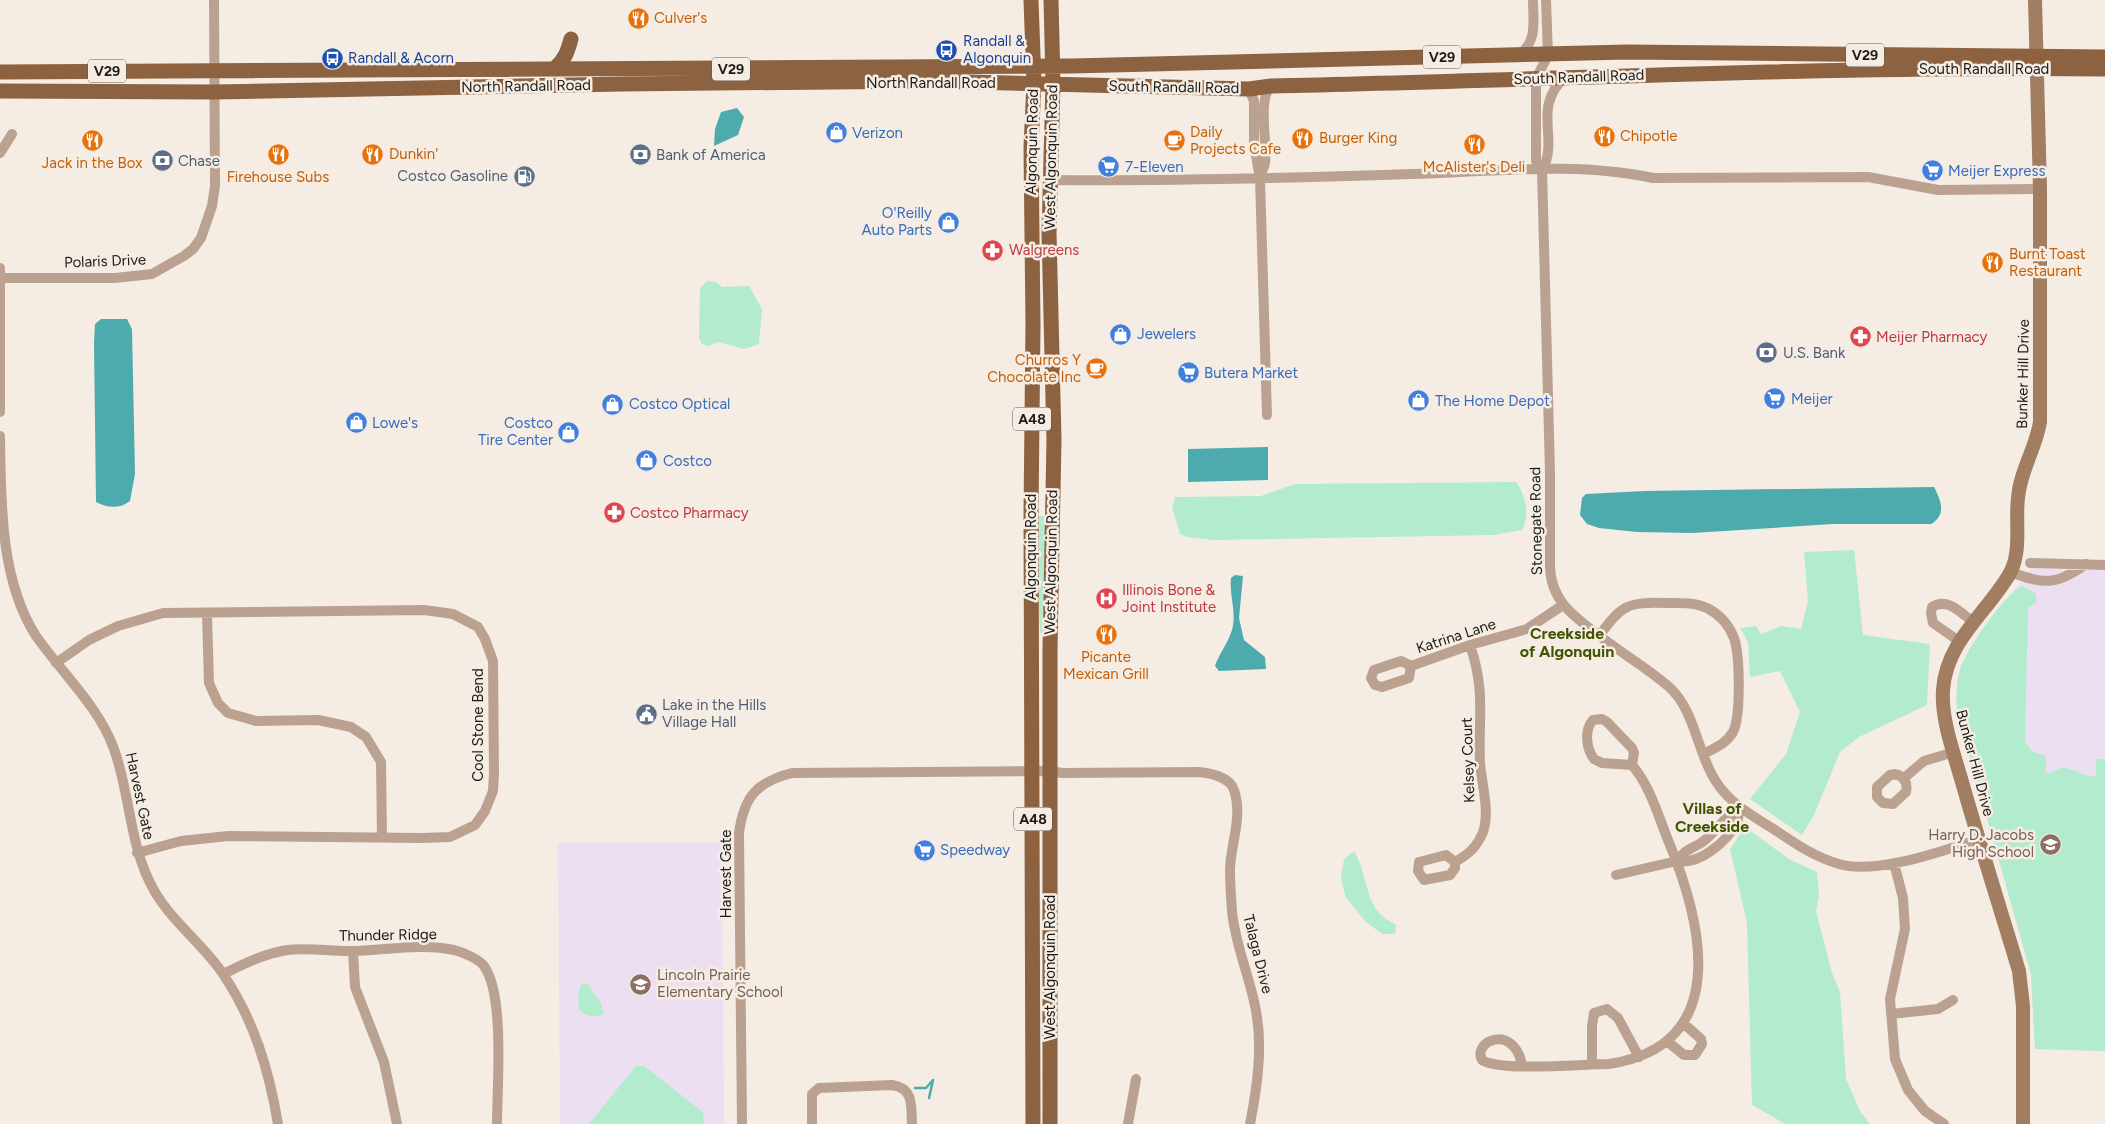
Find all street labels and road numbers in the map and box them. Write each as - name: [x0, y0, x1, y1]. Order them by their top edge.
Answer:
- road number: V29: [1846, 44, 1884, 66]
- road number: V29: [1423, 46, 1461, 68]
- road number: V29: [712, 58, 750, 80]
- road number: V29: [88, 59, 126, 82]
- street label: South Randall Road: [1919, 60, 2049, 78]
- street label: South Randall Road: [1513, 66, 1645, 88]
- street label: North Randall Road: [866, 74, 996, 92]
- street label: North Randall Road: [461, 76, 591, 96]
- street label: South Randall Road: [1108, 77, 1240, 97]
- street label: West Algonquin Road: [1041, 84, 1061, 230]
- street label: Algonquin Road: [1022, 89, 1042, 195]
- street label: Polaris Drive: [64, 251, 146, 271]
- street label: Bunker Hill Drive: [2013, 319, 2033, 429]
- road number: A48: [1013, 408, 1051, 430]
- street label: Stonegate Road: [1526, 467, 1546, 575]
- street label: West Algonquin Road: [1041, 489, 1061, 635]
- street label: Algonquin Road: [1022, 494, 1040, 600]
- street label: Katrina Lane: [1414, 615, 1498, 657]
- street label: Cool Stone Bend: [469, 668, 487, 782]
- street label: Bunker Hill Drive: [1952, 708, 1998, 818]
- street label: Kelsey Court: [1457, 717, 1478, 803]
- street label: Harvest Gate: [122, 751, 158, 841]
- road number: A48: [1014, 808, 1052, 831]
- street label: Harvest Gate: [717, 829, 735, 919]
- street label: West Algonquin Road: [1041, 895, 1059, 1039]
- street label: Talaga Drive: [1239, 913, 1277, 995]
- street label: Thunder Ridge: [339, 925, 437, 945]

